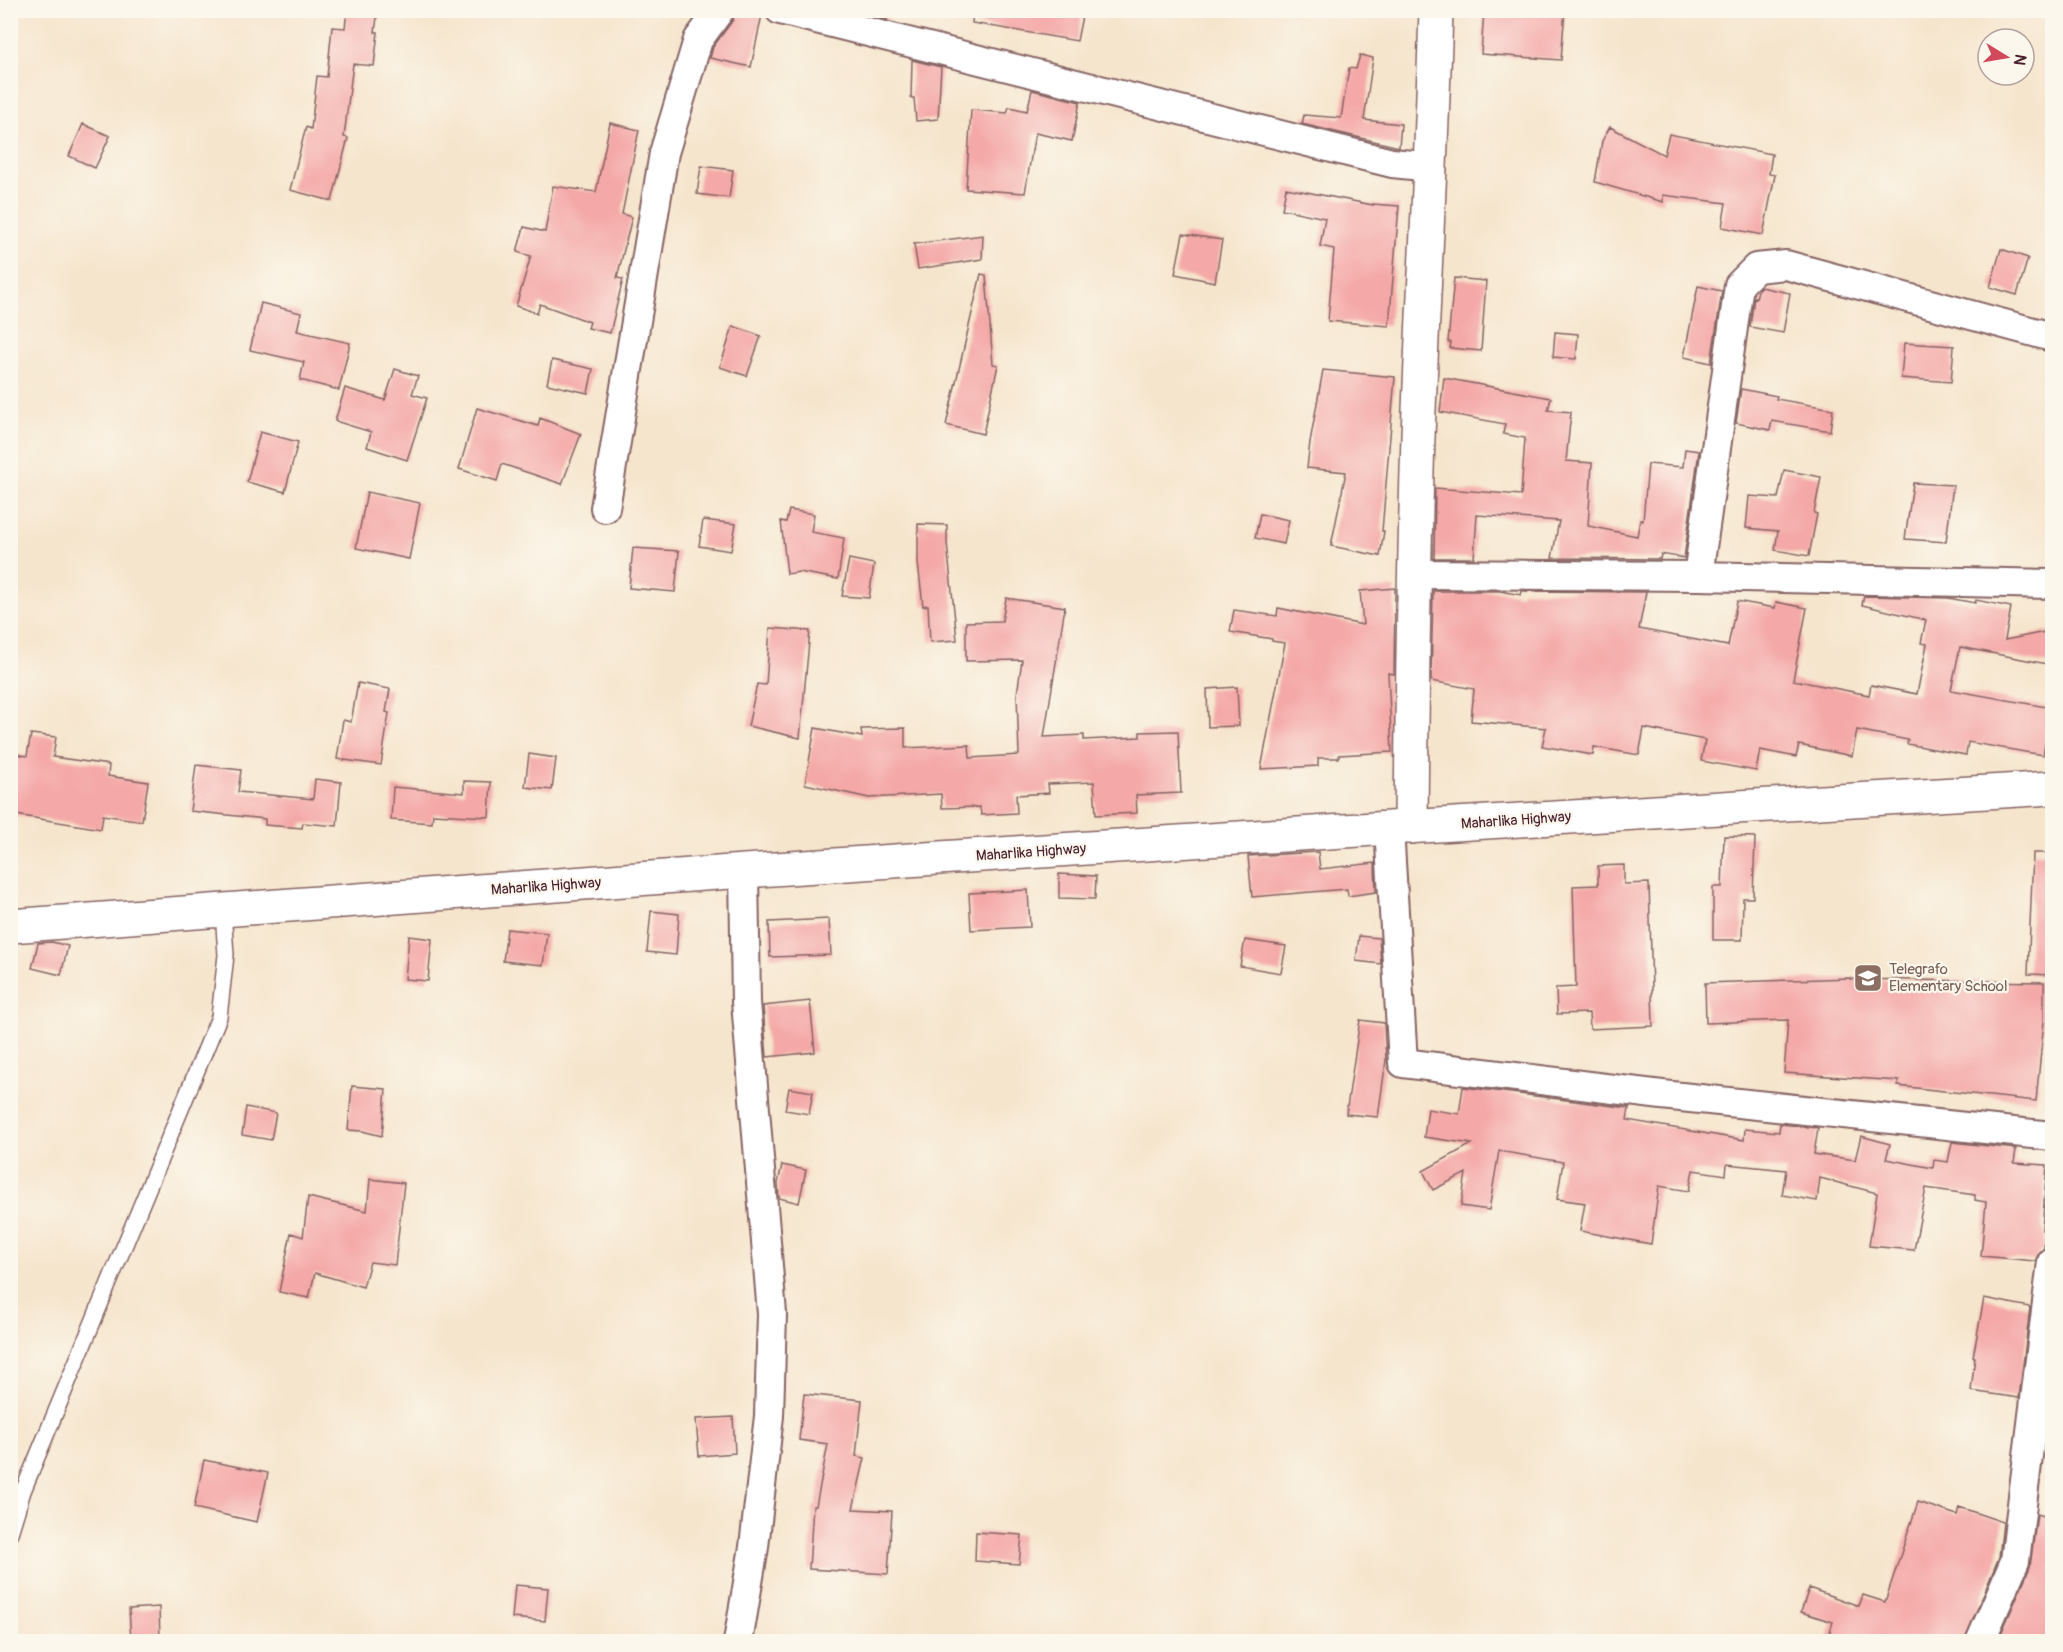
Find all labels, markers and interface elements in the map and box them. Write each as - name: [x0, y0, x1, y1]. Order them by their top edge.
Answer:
- north arrow: [1976, 27, 2036, 87]
- text: N: [2009, 52, 2031, 67]
- street label: Maharlika Highway: [1460, 807, 1572, 834]
- street label: Maharlika Highway: [975, 839, 1087, 866]
- street label: Maharlika Highway: [490, 873, 602, 900]
- place label: Telegrafo Elementary School: [1889, 960, 2008, 996]
- school or university icon: Telegrafo Elementary School: [1852, 962, 1884, 994]

